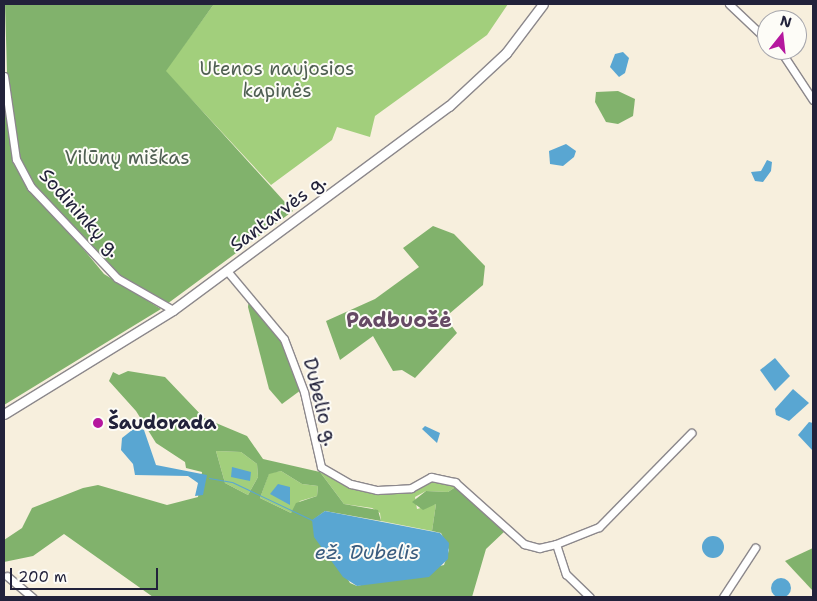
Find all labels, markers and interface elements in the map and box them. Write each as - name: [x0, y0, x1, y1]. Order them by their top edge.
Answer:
- north arrow: [757, 10, 807, 60]
- text: N: [778, 11, 794, 32]
- park label: Utenos naujosios kapinės: [200, 58, 354, 102]
- park label: Vilūnų miškas: [64, 147, 190, 169]
- street label: Sodininkų g.: [34, 164, 126, 262]
- street label: Santarvės g.: [225, 169, 331, 257]
- district label: Padbuožė: [346, 307, 452, 333]
- street label: Dubelio g.: [298, 356, 342, 448]
- place label: Šaudorada: [108, 412, 217, 434]
- marker: Šaudorada: [92, 417, 104, 429]
- water label: ež. Dubelis: [315, 540, 419, 564]
- scale bar: [12, 558, 160, 590]
- text: 200 m: [18, 567, 67, 587]

